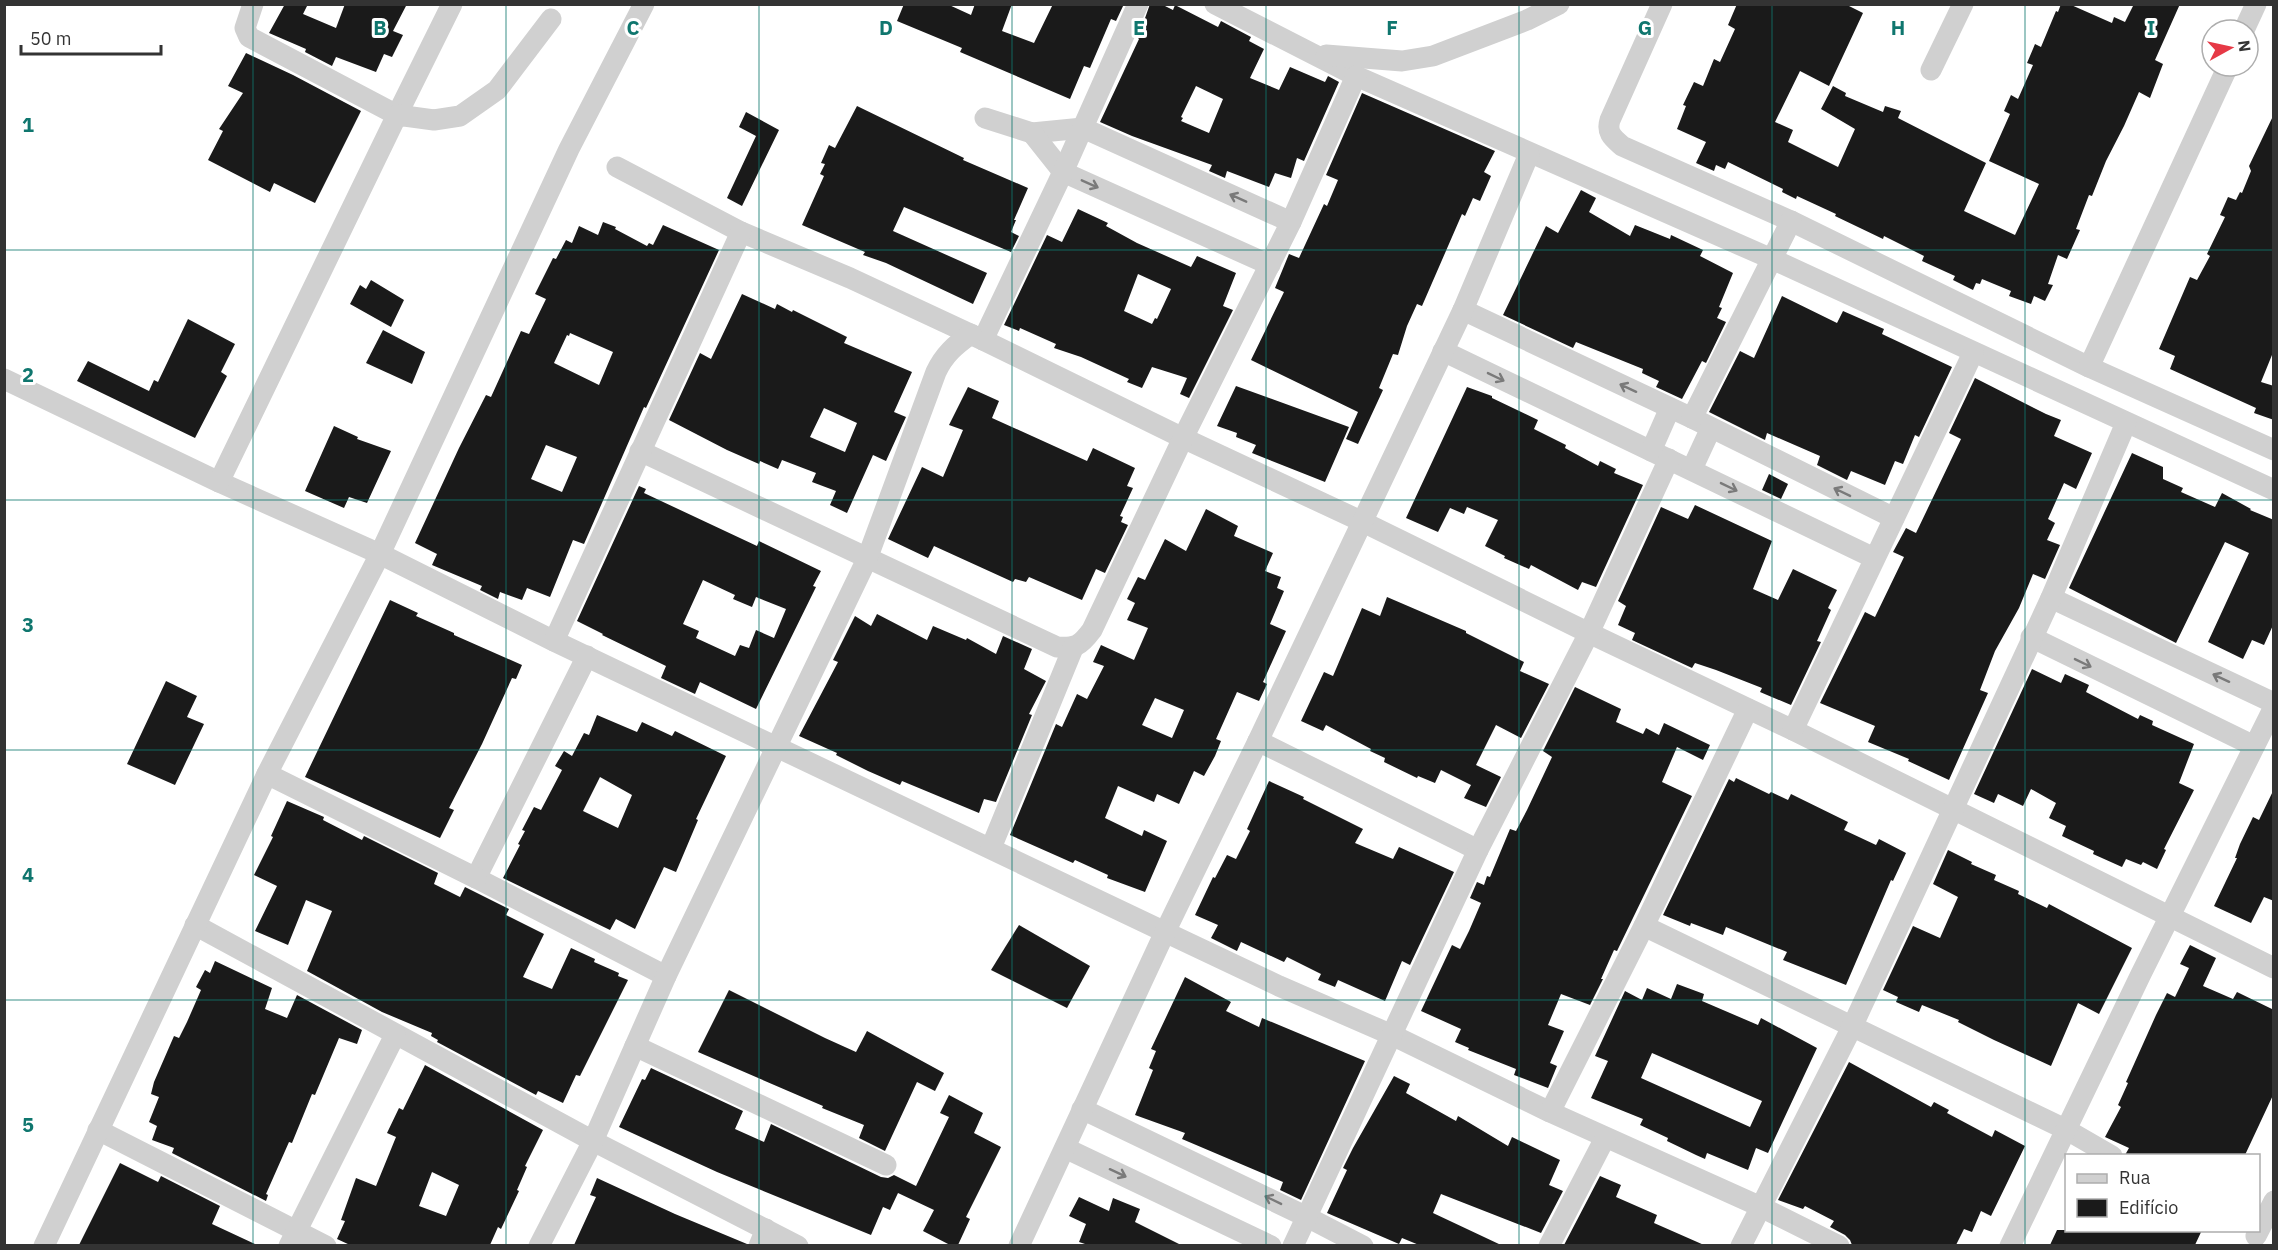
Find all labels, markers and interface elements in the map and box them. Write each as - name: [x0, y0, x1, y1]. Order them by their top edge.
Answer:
- text: B: [373, 14, 387, 41]
- text: C: [626, 14, 640, 41]
- text: D: [879, 14, 893, 41]
- text: E: [1133, 14, 1145, 41]
- text: F: [1386, 14, 1398, 41]
- text: G: [1638, 14, 1652, 41]
- text: H: [1891, 14, 1905, 41]
- text: I: [2147, 14, 2155, 41]
- scale bar: [21, 18, 160, 56]
- north arrow: [2200, 18, 2260, 78]
- text: 50 m: [30, 27, 72, 50]
- text: N: [2234, 39, 2256, 53]
- text: 1: [22, 111, 34, 138]
- one-way arrow: [1081, 179, 1099, 191]
- one-way arrow: [1229, 192, 1248, 203]
- text: 2: [22, 361, 34, 388]
- one-way arrow: [1487, 371, 1505, 383]
- one-way arrow: [1620, 382, 1638, 394]
- one-way arrow: [1720, 482, 1738, 493]
- one-way arrow: [1833, 486, 1851, 497]
- text: 3: [22, 611, 34, 638]
- one-way arrow: [2074, 657, 2092, 669]
- one-way arrow: [2212, 671, 2230, 683]
- text: 4: [22, 861, 34, 888]
- text: 5: [22, 1111, 34, 1138]
- legend: [2065, 1154, 2260, 1232]
- text: Rua: [2119, 1166, 2151, 1189]
- one-way arrow: [1108, 1168, 1126, 1179]
- one-way arrow: [1264, 1194, 1282, 1206]
- text: Edifício: [2119, 1196, 2178, 1219]

